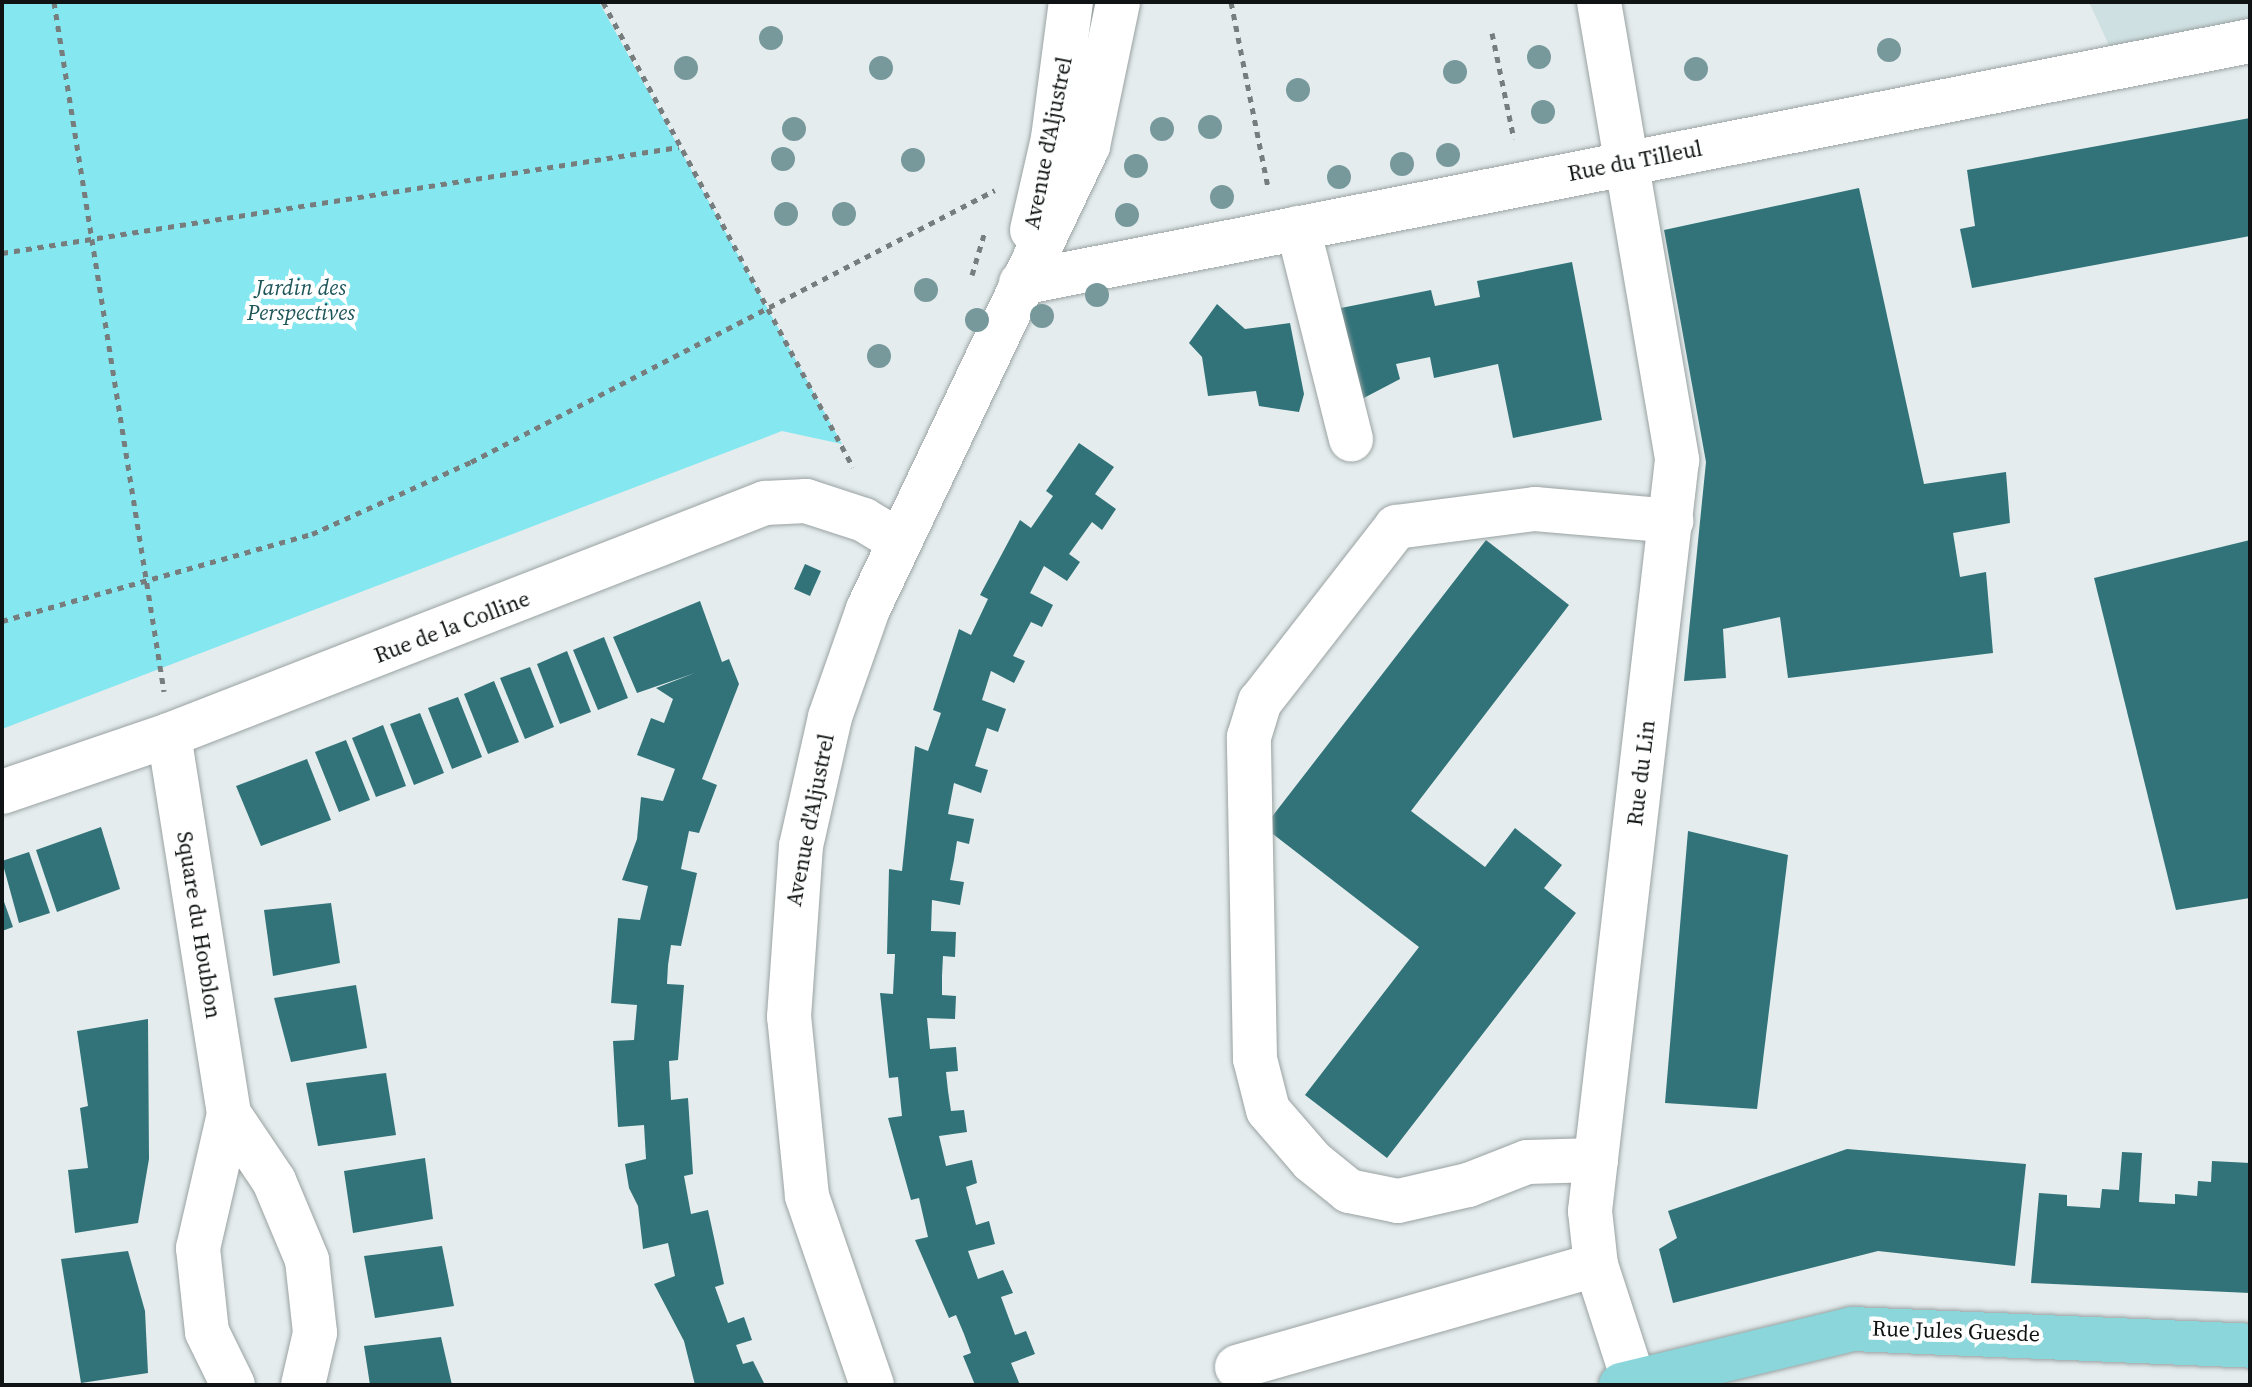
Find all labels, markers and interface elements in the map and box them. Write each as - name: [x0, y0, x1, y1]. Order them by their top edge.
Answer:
- street label: Avenue d'Aljustrel: [1018, 55, 1078, 231]
- street label: Rue du Tilleul: [1565, 135, 1705, 187]
- park label: Jardin des Perspectives: [247, 274, 355, 326]
- street label: Rue de la Colline: [370, 585, 534, 669]
- street label: Rue du Lin: [1621, 719, 1661, 827]
- street label: Avenue d'Aljustrel: [780, 732, 840, 908]
- street label: Square du Houblon: [171, 830, 227, 1020]
- street label: Rue Jules Guesde: [1872, 1315, 2040, 1347]

